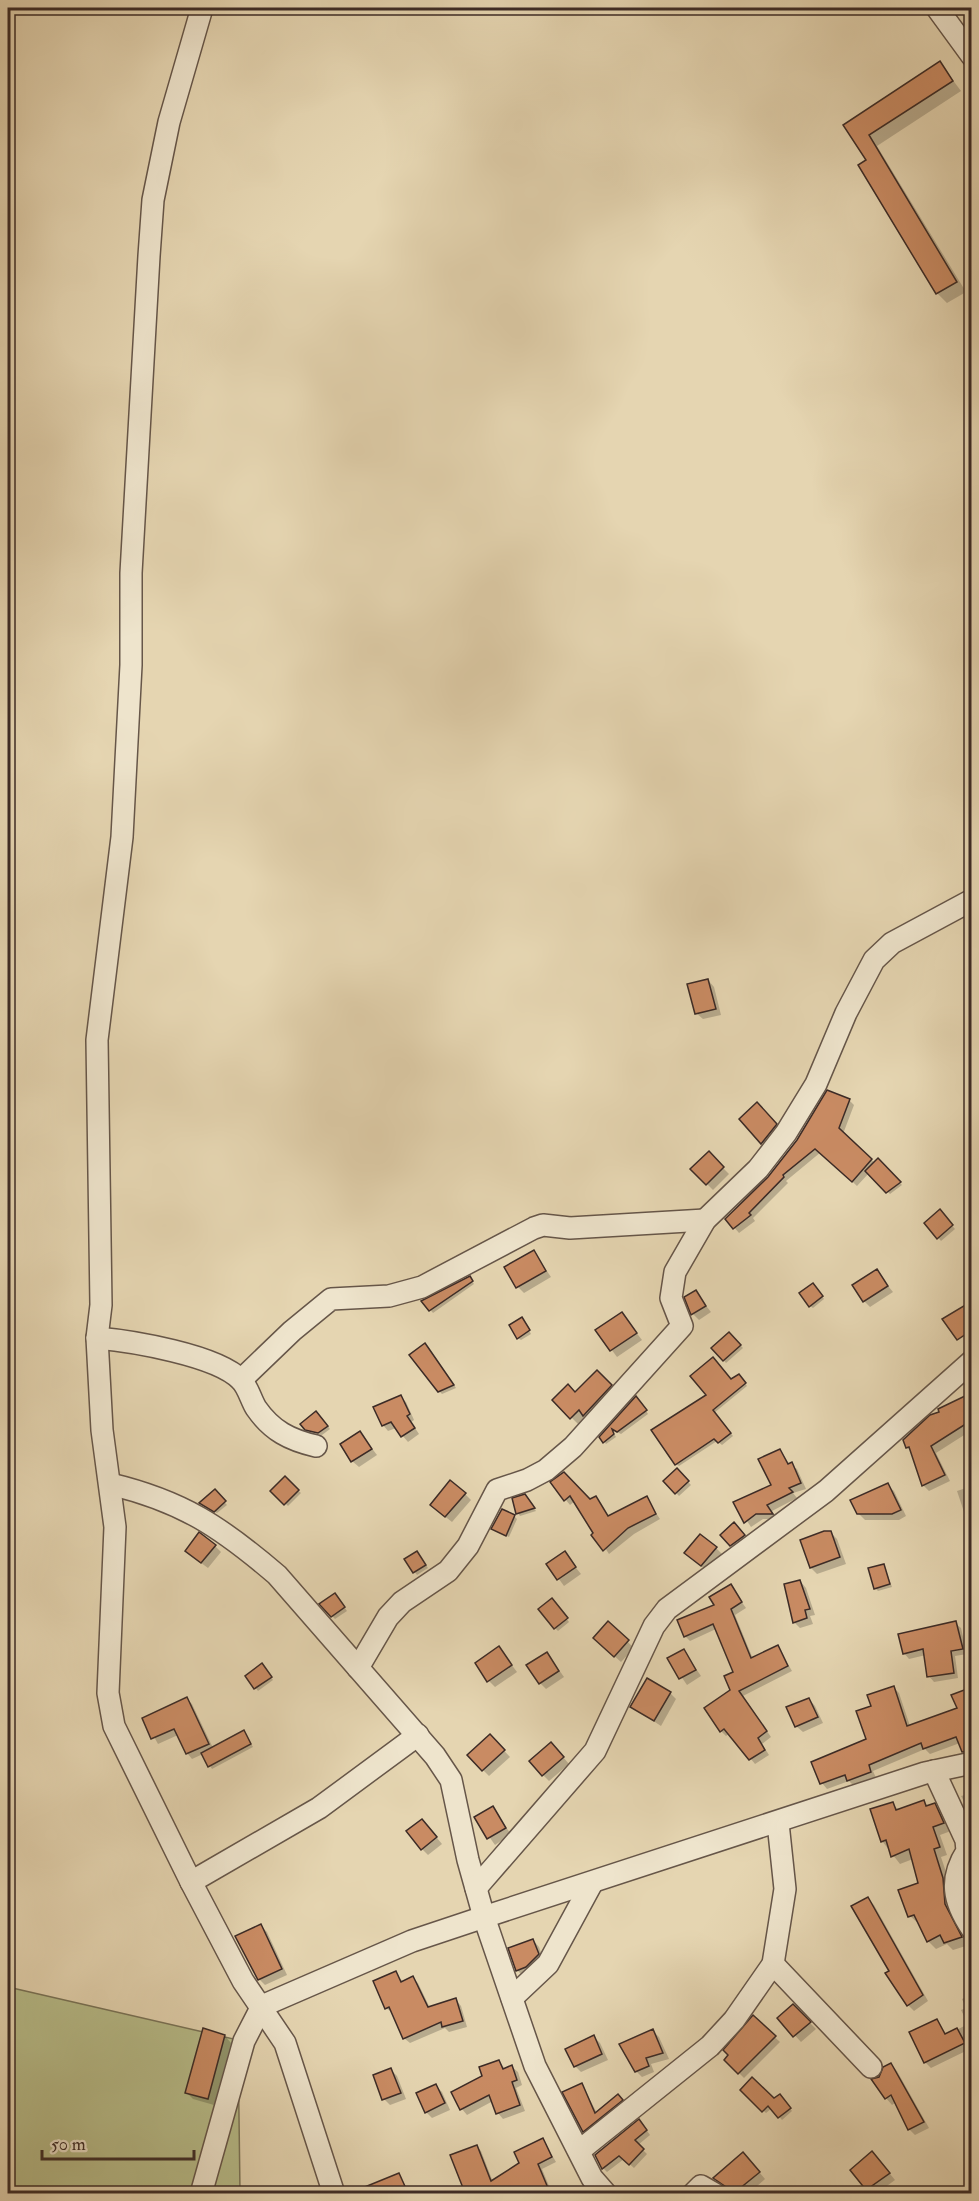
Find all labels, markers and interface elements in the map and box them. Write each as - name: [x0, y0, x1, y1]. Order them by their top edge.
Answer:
- scale bar: [42, 2123, 194, 2161]
- text: 50 m: [51, 2133, 86, 2156]

